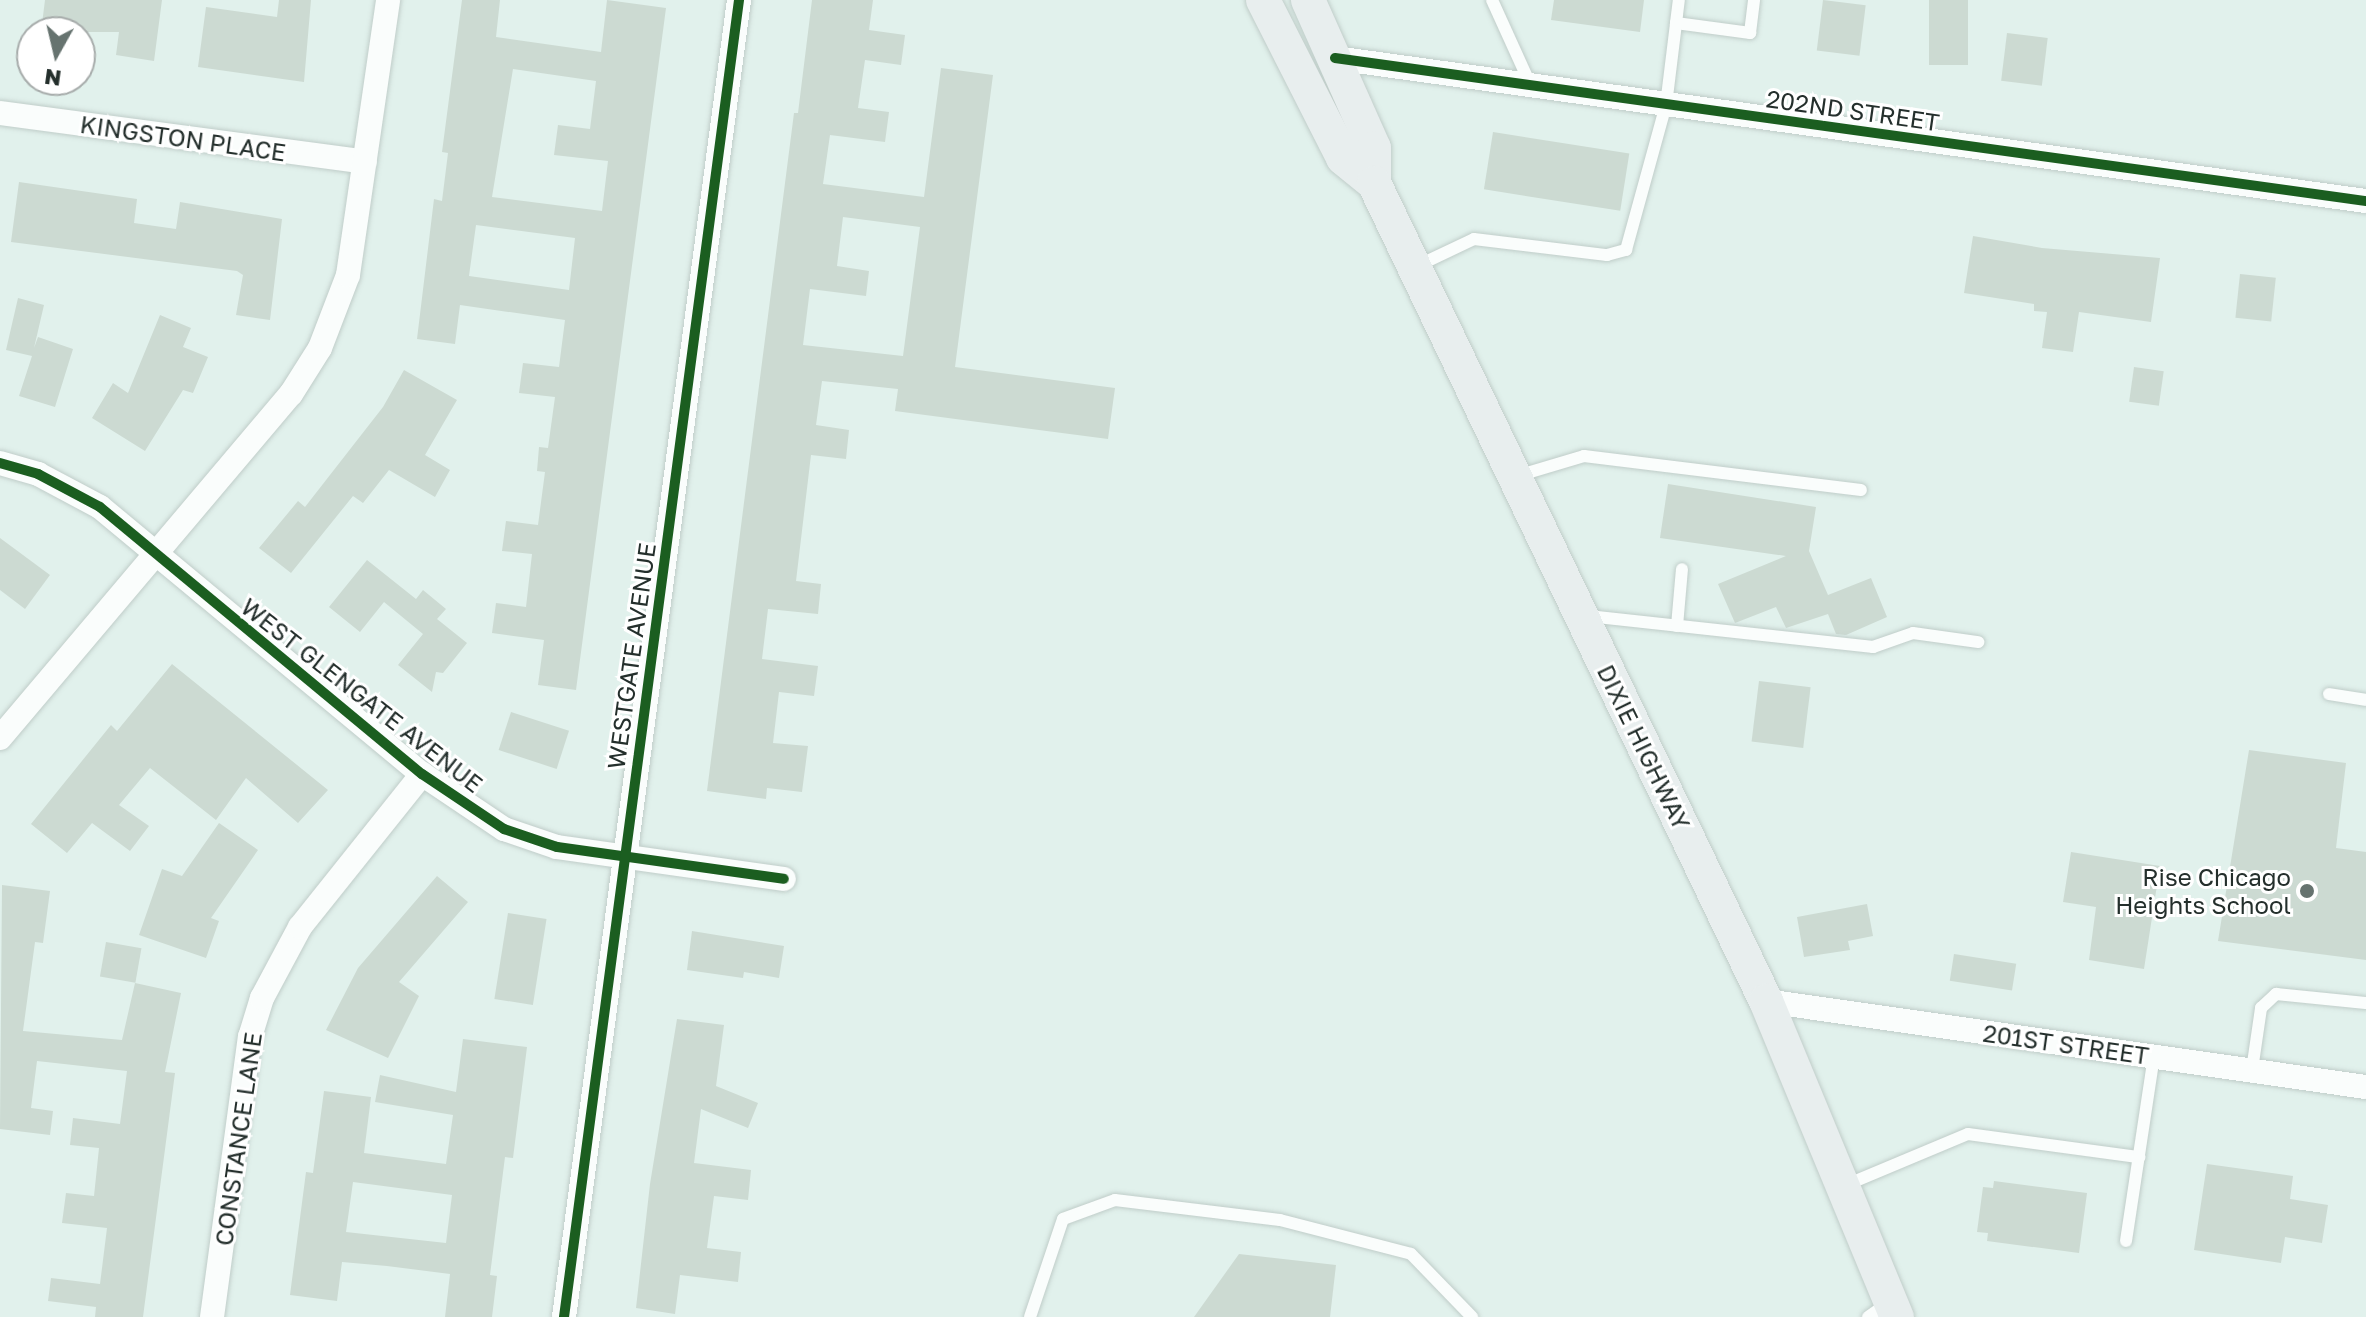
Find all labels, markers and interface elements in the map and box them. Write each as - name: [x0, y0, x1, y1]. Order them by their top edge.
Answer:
- north arrow: [16, 16, 96, 96]
- text: N: [43, 64, 63, 93]
- street label: 202ND STREET: [1765, 84, 1941, 136]
- street label: KINGSTON PLACE: [78, 109, 288, 167]
- street label: WESTGATE AVENUE: [601, 541, 661, 771]
- street label: WEST GLENGATE AVENUE: [236, 592, 488, 798]
- street label: DIXIE HIGHWAY: [1592, 660, 1696, 834]
- place label: Rise Chicago Heights School: [2115, 863, 2291, 919]
- marker: Rise Chicago Heights School: [2298, 882, 2316, 900]
- street label: 201ST STREET: [1981, 1018, 2151, 1070]
- street label: CONSTANCE LANE: [209, 1031, 267, 1247]

